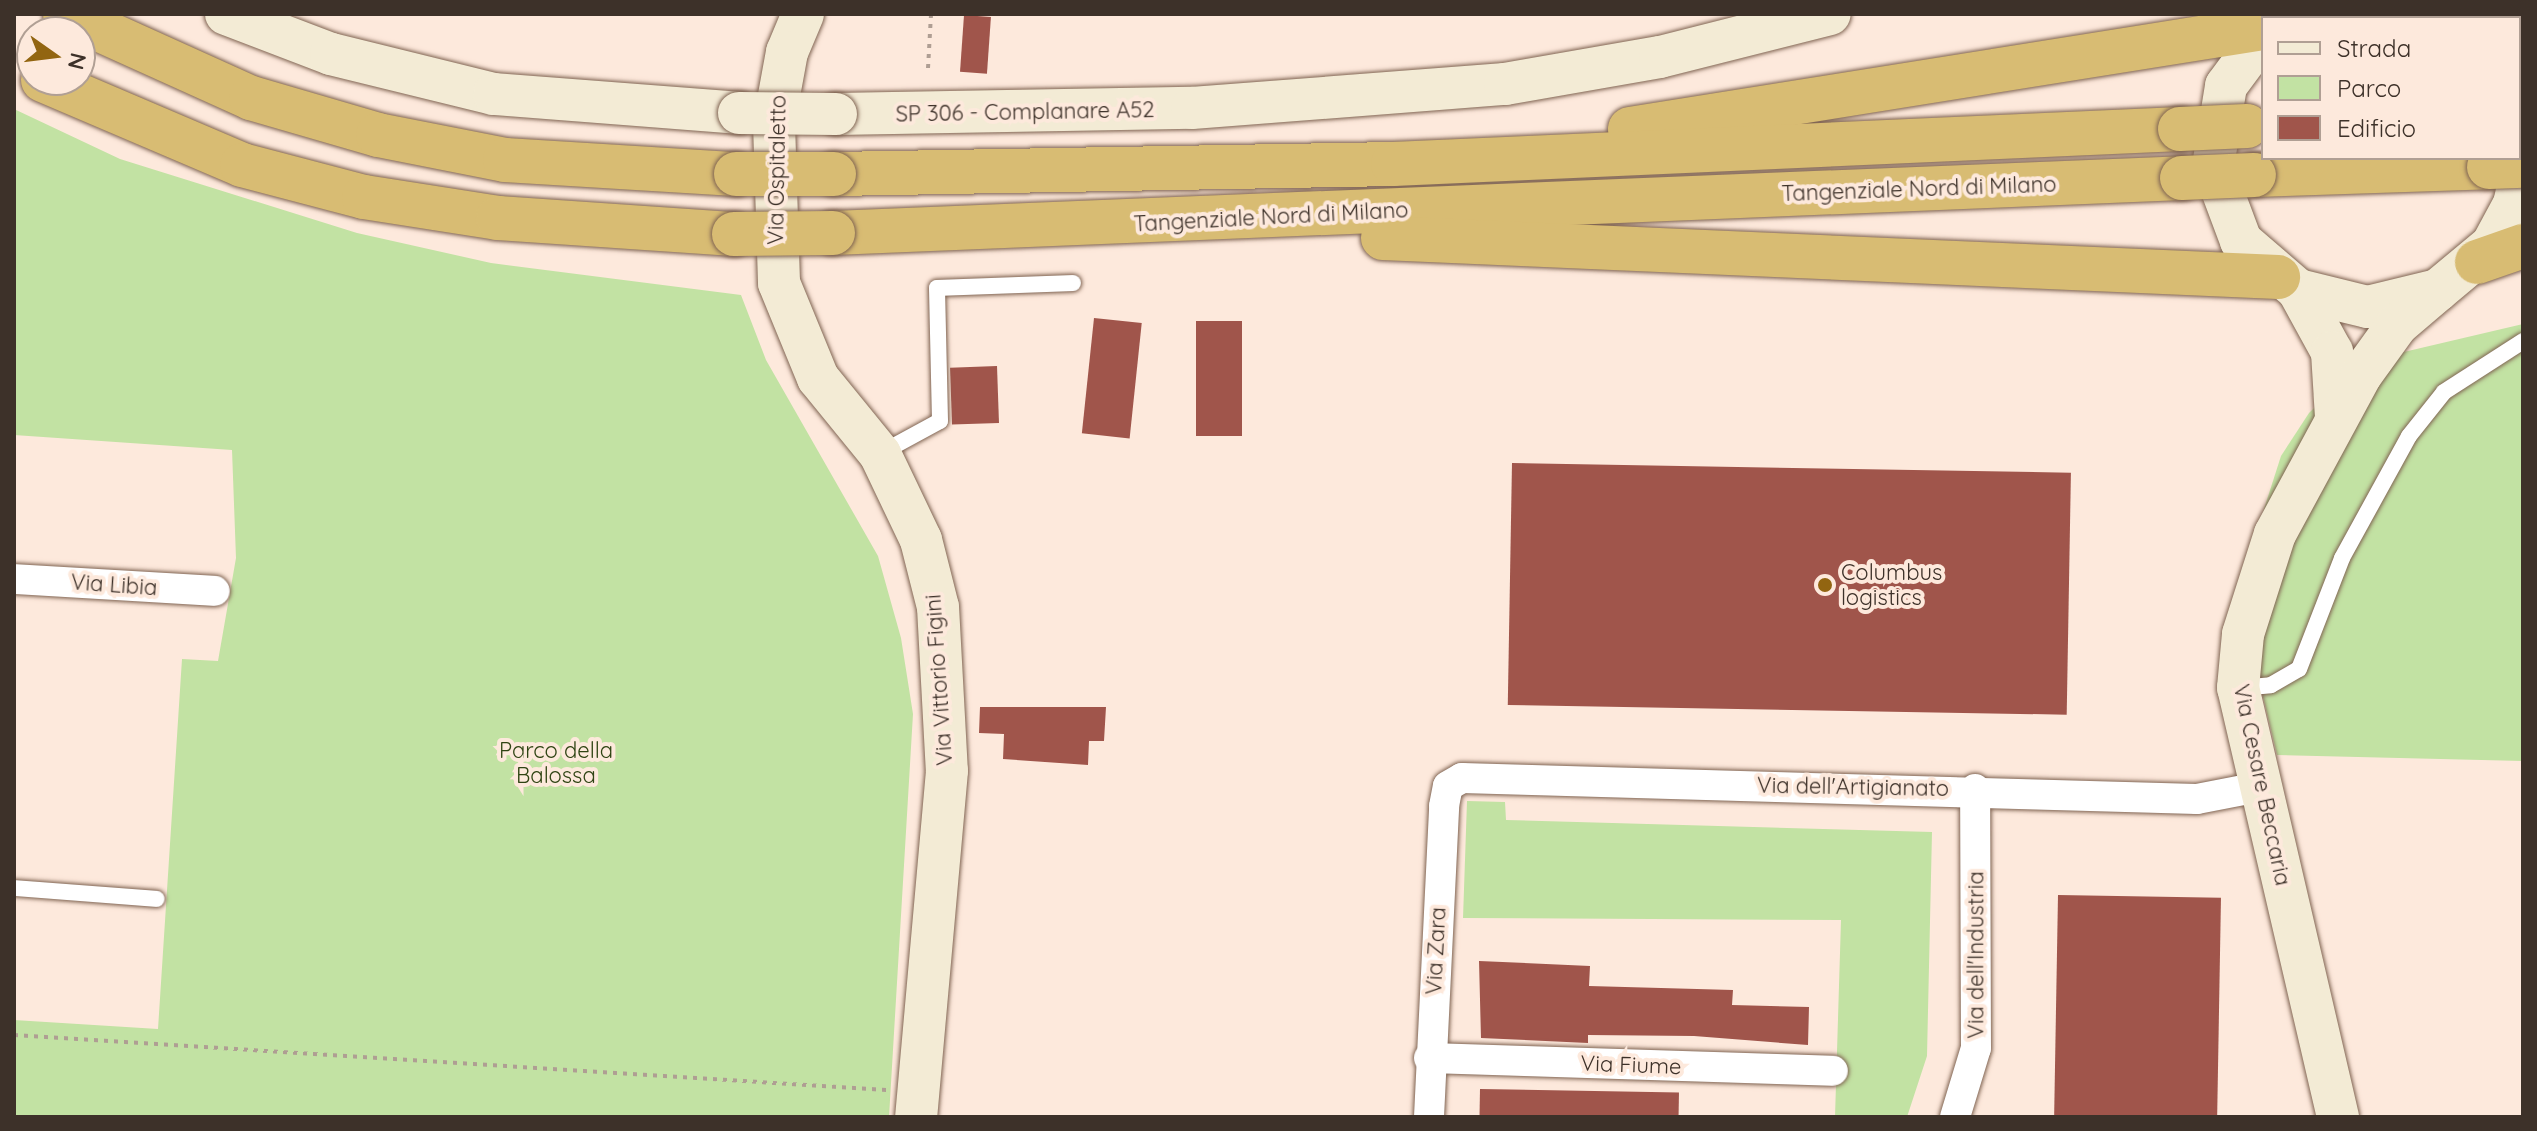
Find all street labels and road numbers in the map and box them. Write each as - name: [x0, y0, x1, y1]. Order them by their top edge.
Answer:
- street label: Via Ospitaletto: [762, 95, 792, 245]
- street label: SP 306 - Complanare A52: [895, 97, 1155, 127]
- street label: Tangenziale Nord di Milano: [1781, 171, 2057, 207]
- street label: Tangenziale Nord di Milano: [1133, 197, 1409, 237]
- street label: Via Libia: [70, 569, 158, 601]
- street label: Via Vittorio Figini: [920, 593, 958, 767]
- street label: Via Cesare Beccaria: [2228, 682, 2296, 888]
- street label: Via dell'Artigianato: [1757, 772, 1949, 802]
- street label: Via dell'Industria: [1963, 871, 1989, 1039]
- street label: Via Zara: [1421, 907, 1451, 995]
- street label: Via Fiume: [1580, 1050, 1682, 1080]

